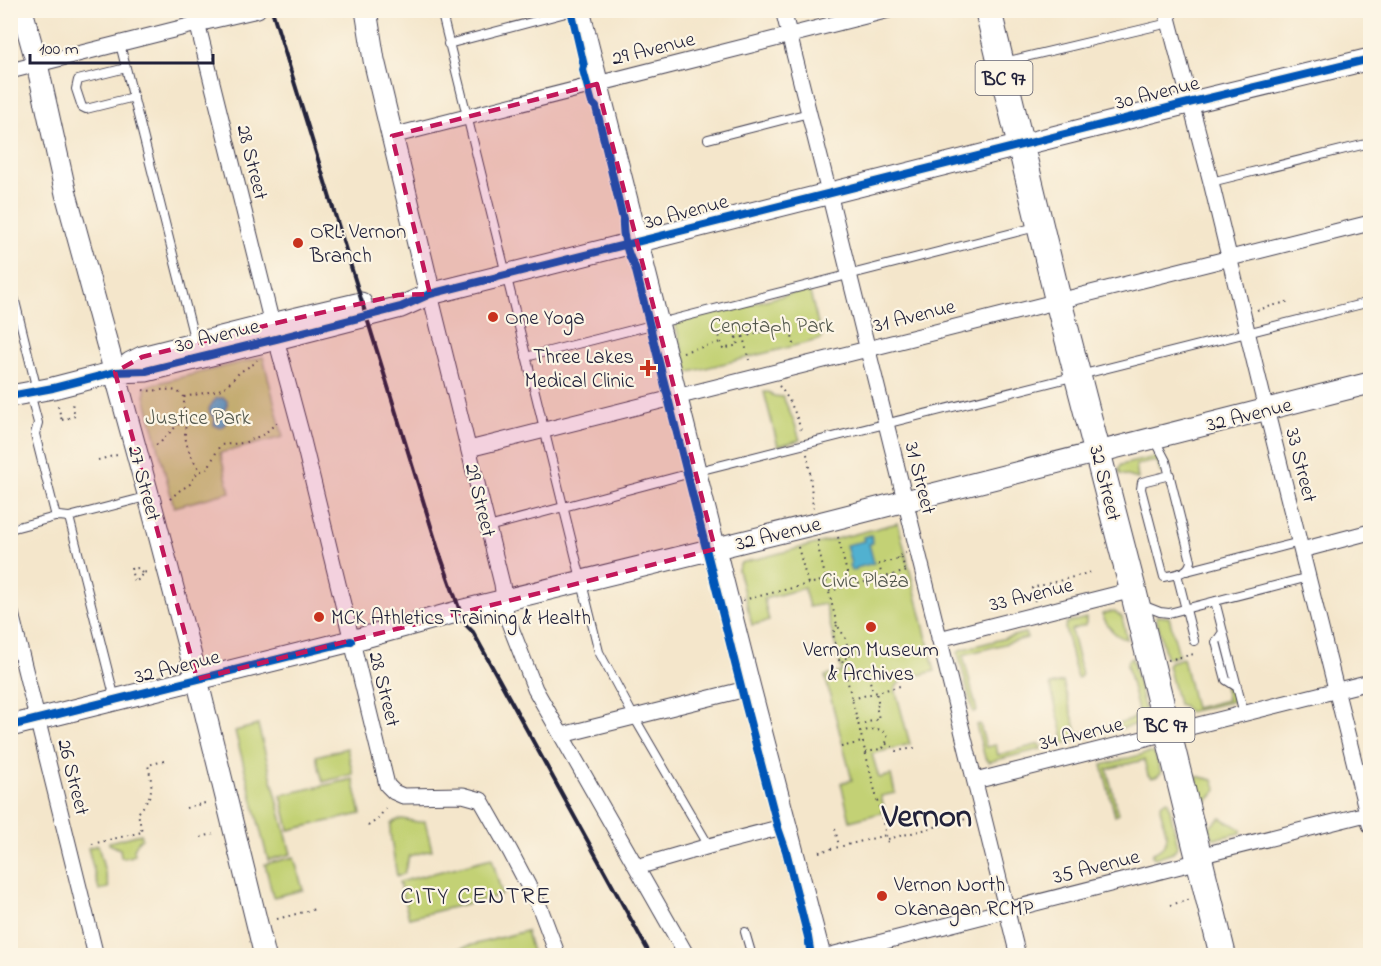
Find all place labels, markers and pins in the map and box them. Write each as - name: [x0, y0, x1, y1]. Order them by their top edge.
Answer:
- place label: ORL: Vernon Branch: [309, 218, 406, 272]
- marker: ORL: Vernon Branch: [291, 236, 305, 250]
- place label: One Yoga: [505, 304, 585, 336]
- marker: One Yoga: [486, 310, 500, 324]
- place label: Three Lakes Medical Clinic: [525, 343, 635, 397]
- marker: Three Lakes Medical Clinic: [639, 359, 657, 377]
- place label: MCK Athletics Training & Health: [331, 604, 591, 636]
- marker: MCK Athletics Training & Health: [312, 610, 326, 624]
- marker: Vernon Museum & Archives: [864, 620, 878, 634]
- place label: Vernon Museum & Archives: [802, 636, 939, 690]
- place label: Vernon North Okanagan RCMP: [893, 871, 1034, 927]
- marker: Vernon North Okanagan RCMP: [875, 889, 889, 903]

